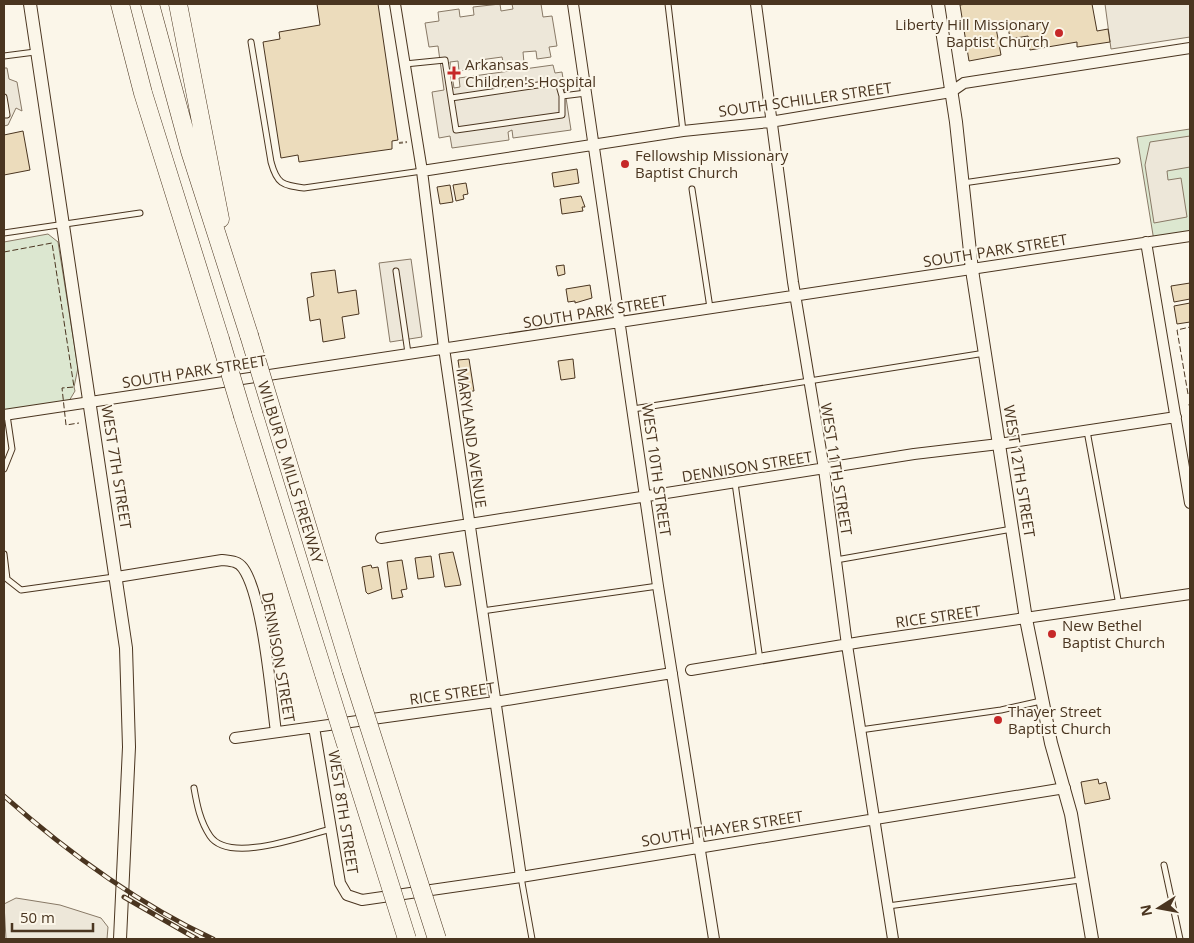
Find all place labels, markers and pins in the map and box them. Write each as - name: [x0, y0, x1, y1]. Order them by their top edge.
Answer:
- place label: Liberty Hill Missionary Baptist Church: [895, 14, 1049, 51]
- marker: Liberty Hill Missionary Baptist Church: [1053, 27, 1065, 39]
- place label: Arkansas Children's Hospital: [465, 54, 596, 91]
- marker: Arkansas Children's Hospital: [447, 66, 461, 80]
- place label: Fellowship Missionary Baptist Church: [635, 145, 789, 182]
- marker: Fellowship Missionary Baptist Church: [619, 158, 631, 170]
- place label: New Bethel Baptist Church: [1062, 615, 1165, 652]
- marker: New Bethel Baptist Church: [1046, 628, 1058, 640]
- place label: Thayer Street Baptist Church: [1008, 701, 1111, 738]
- marker: Thayer Street Baptist Church: [992, 714, 1004, 726]

